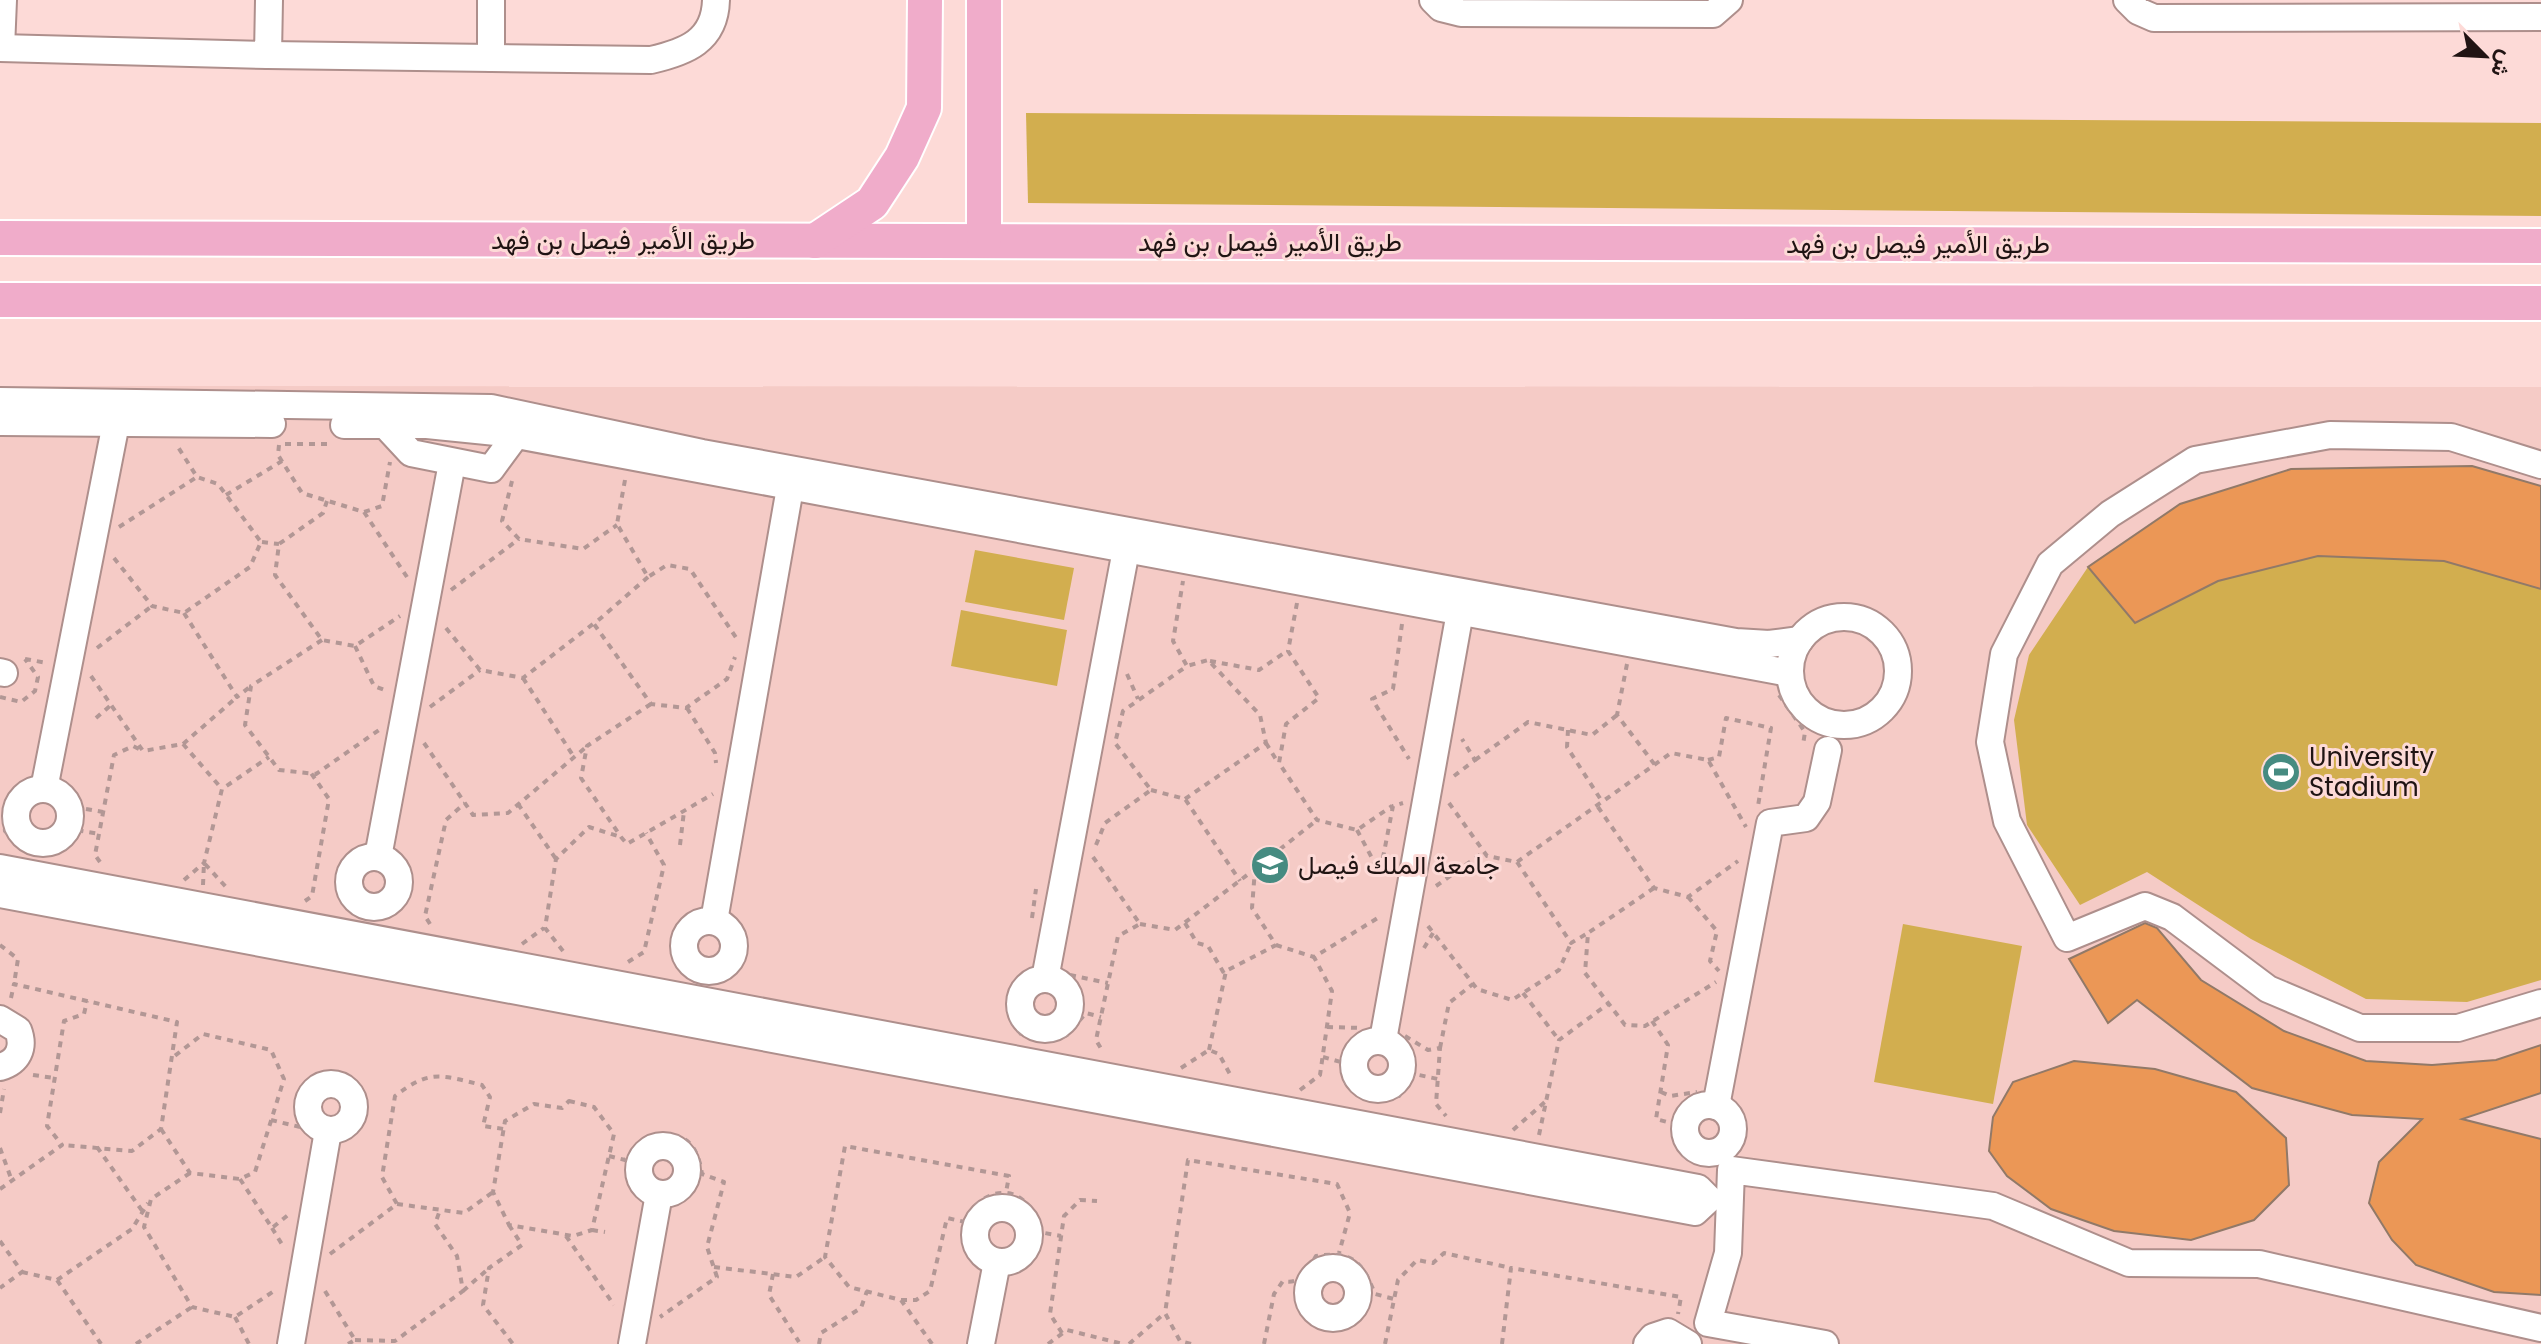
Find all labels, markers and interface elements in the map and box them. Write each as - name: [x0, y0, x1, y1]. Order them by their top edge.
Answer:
- north arrow: [2445, 16, 2525, 96]
- text: ش: [2483, 46, 2522, 82]
- street label: طريق الأمير فيصل بن فهد: [491, 222, 755, 258]
- street label: طريق الأمير فيصل بن فهد: [1138, 224, 1402, 260]
- street label: طريق الأمير فيصل بن فهد: [1786, 226, 2050, 262]
- place label: University Stadium: [2309, 739, 2434, 805]
- sports icon: University Stadium: [2260, 751, 2302, 793]
- school or university icon: جامعة الملك فيصل: [1249, 844, 1291, 886]
- place label: جامعة الملك فيصل: [1298, 847, 1500, 883]

